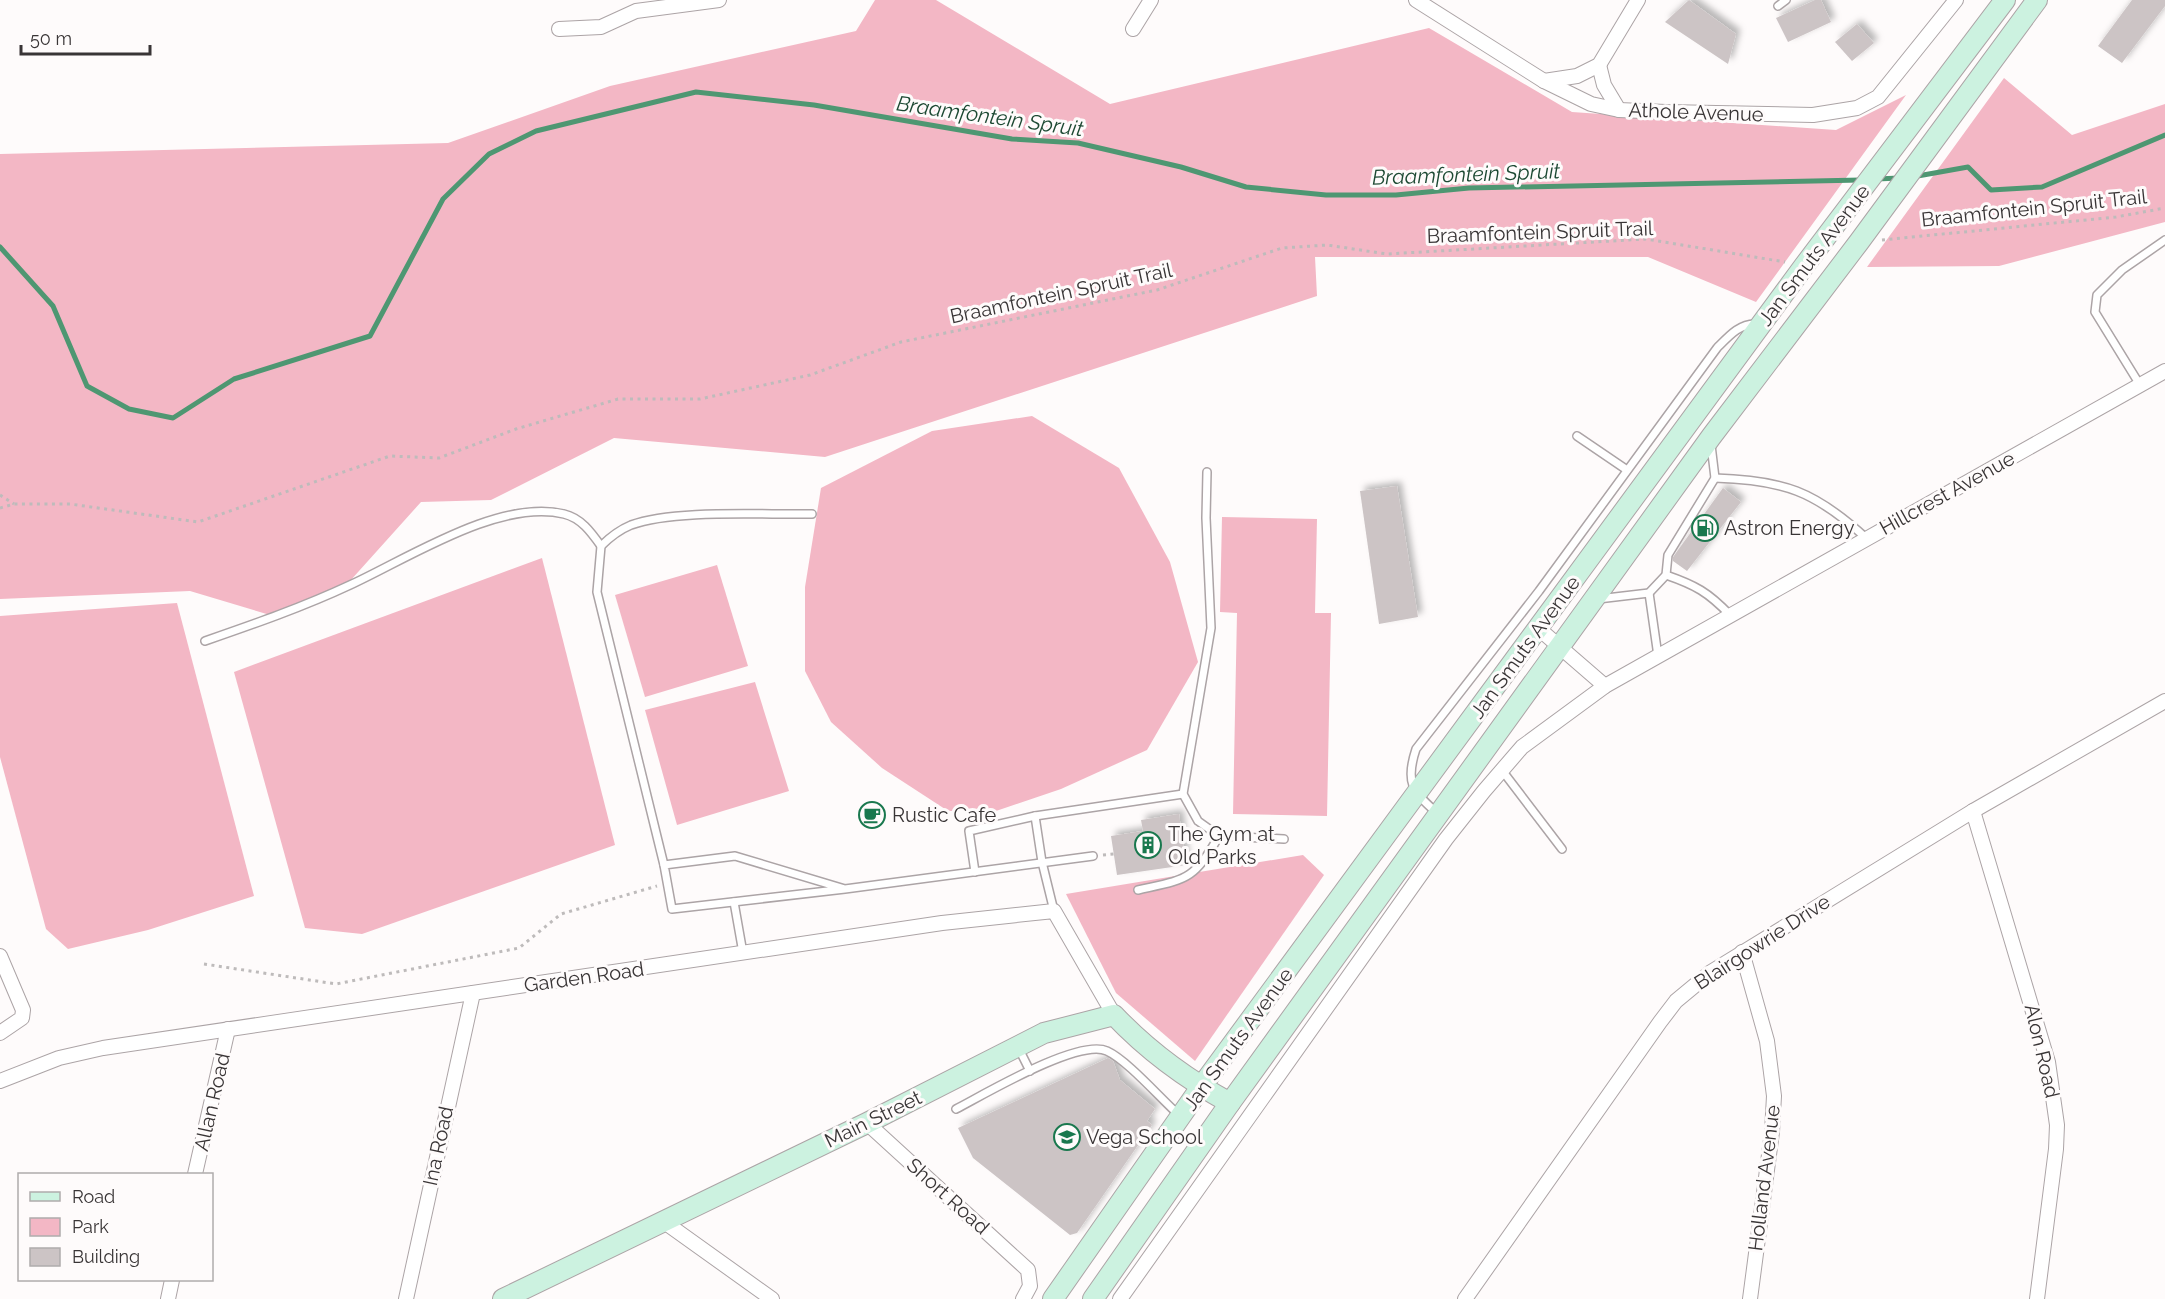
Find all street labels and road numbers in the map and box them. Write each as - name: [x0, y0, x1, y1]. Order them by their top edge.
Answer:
- street label: Athole Avenue: [1628, 98, 1764, 126]
- street label: Jan Smuts Avenue: [1753, 179, 1875, 330]
- street label: Braamfontein Spruit Trail: [1920, 184, 2148, 232]
- street label: Braamfontein Spruit Trail: [1426, 216, 1654, 248]
- street label: Braamfontein Spruit Trail: [948, 258, 1175, 328]
- street label: Hillcrest Avenue: [1875, 446, 2019, 540]
- street label: Jan Smuts Avenue: [1465, 571, 1585, 723]
- street label: Blairgowrie Drive: [1690, 889, 1835, 995]
- street label: Garden Road: [522, 957, 646, 997]
- street label: Jan Smuts Avenue: [1178, 963, 1298, 1115]
- street label: Alon Road: [2020, 1002, 2064, 1100]
- street label: Allan Road: [189, 1051, 235, 1153]
- street label: Main Street: [821, 1085, 926, 1153]
- street label: Holland Avenue: [1743, 1103, 1785, 1252]
- street label: Ina Road: [418, 1104, 458, 1188]
- street label: Short Road: [902, 1153, 994, 1239]

